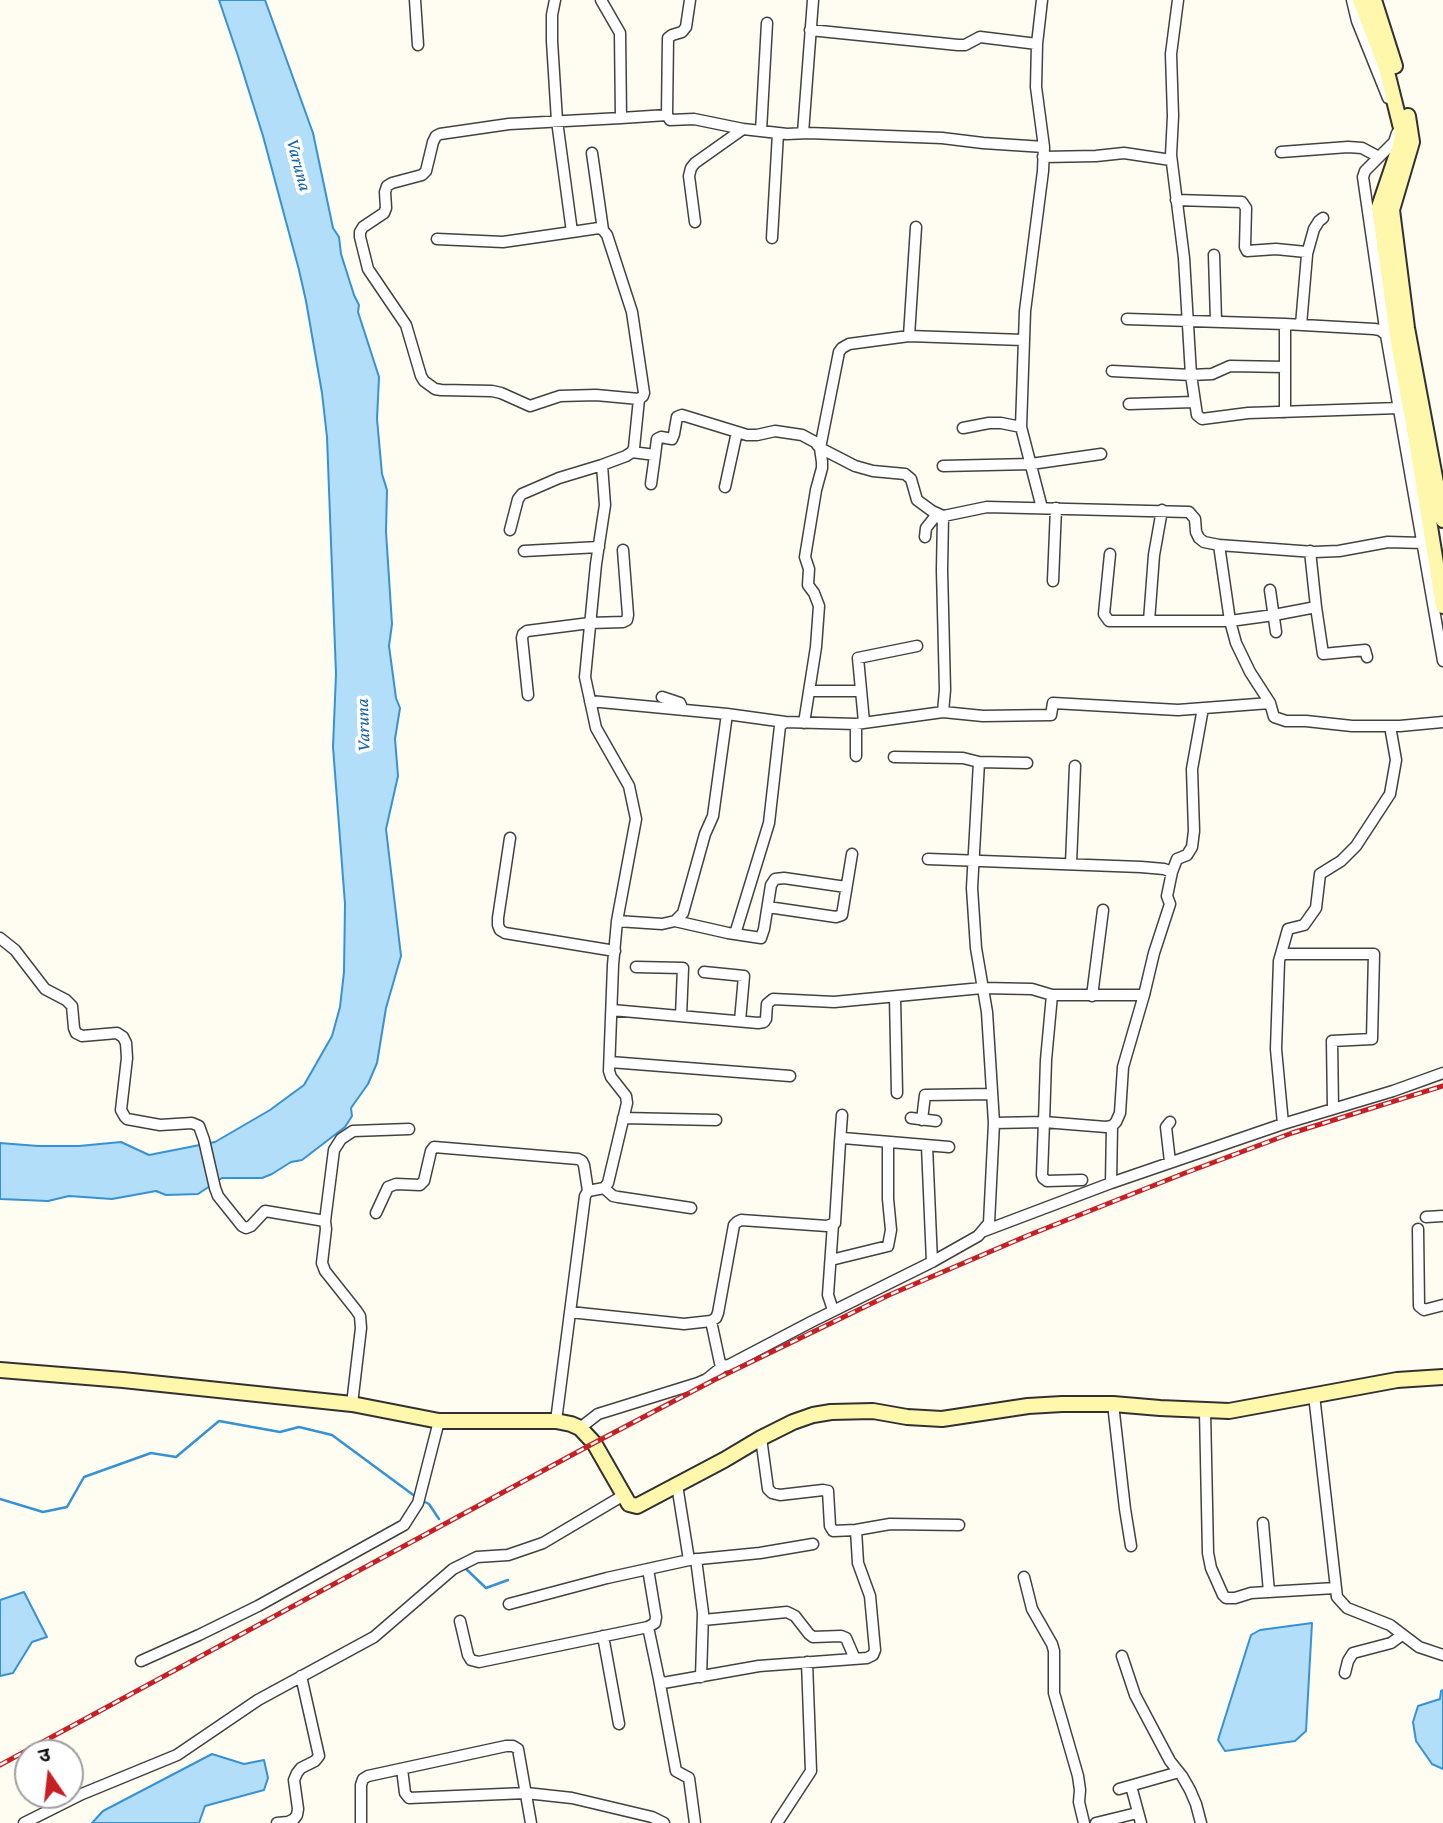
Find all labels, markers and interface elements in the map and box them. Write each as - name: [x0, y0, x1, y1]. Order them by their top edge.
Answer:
- water label: Varuna: [281, 136, 317, 194]
- water label: Varuna: [351, 698, 375, 752]
- north arrow: [14, 1739, 84, 1809]
- text: उ: [36, 1744, 52, 1767]

